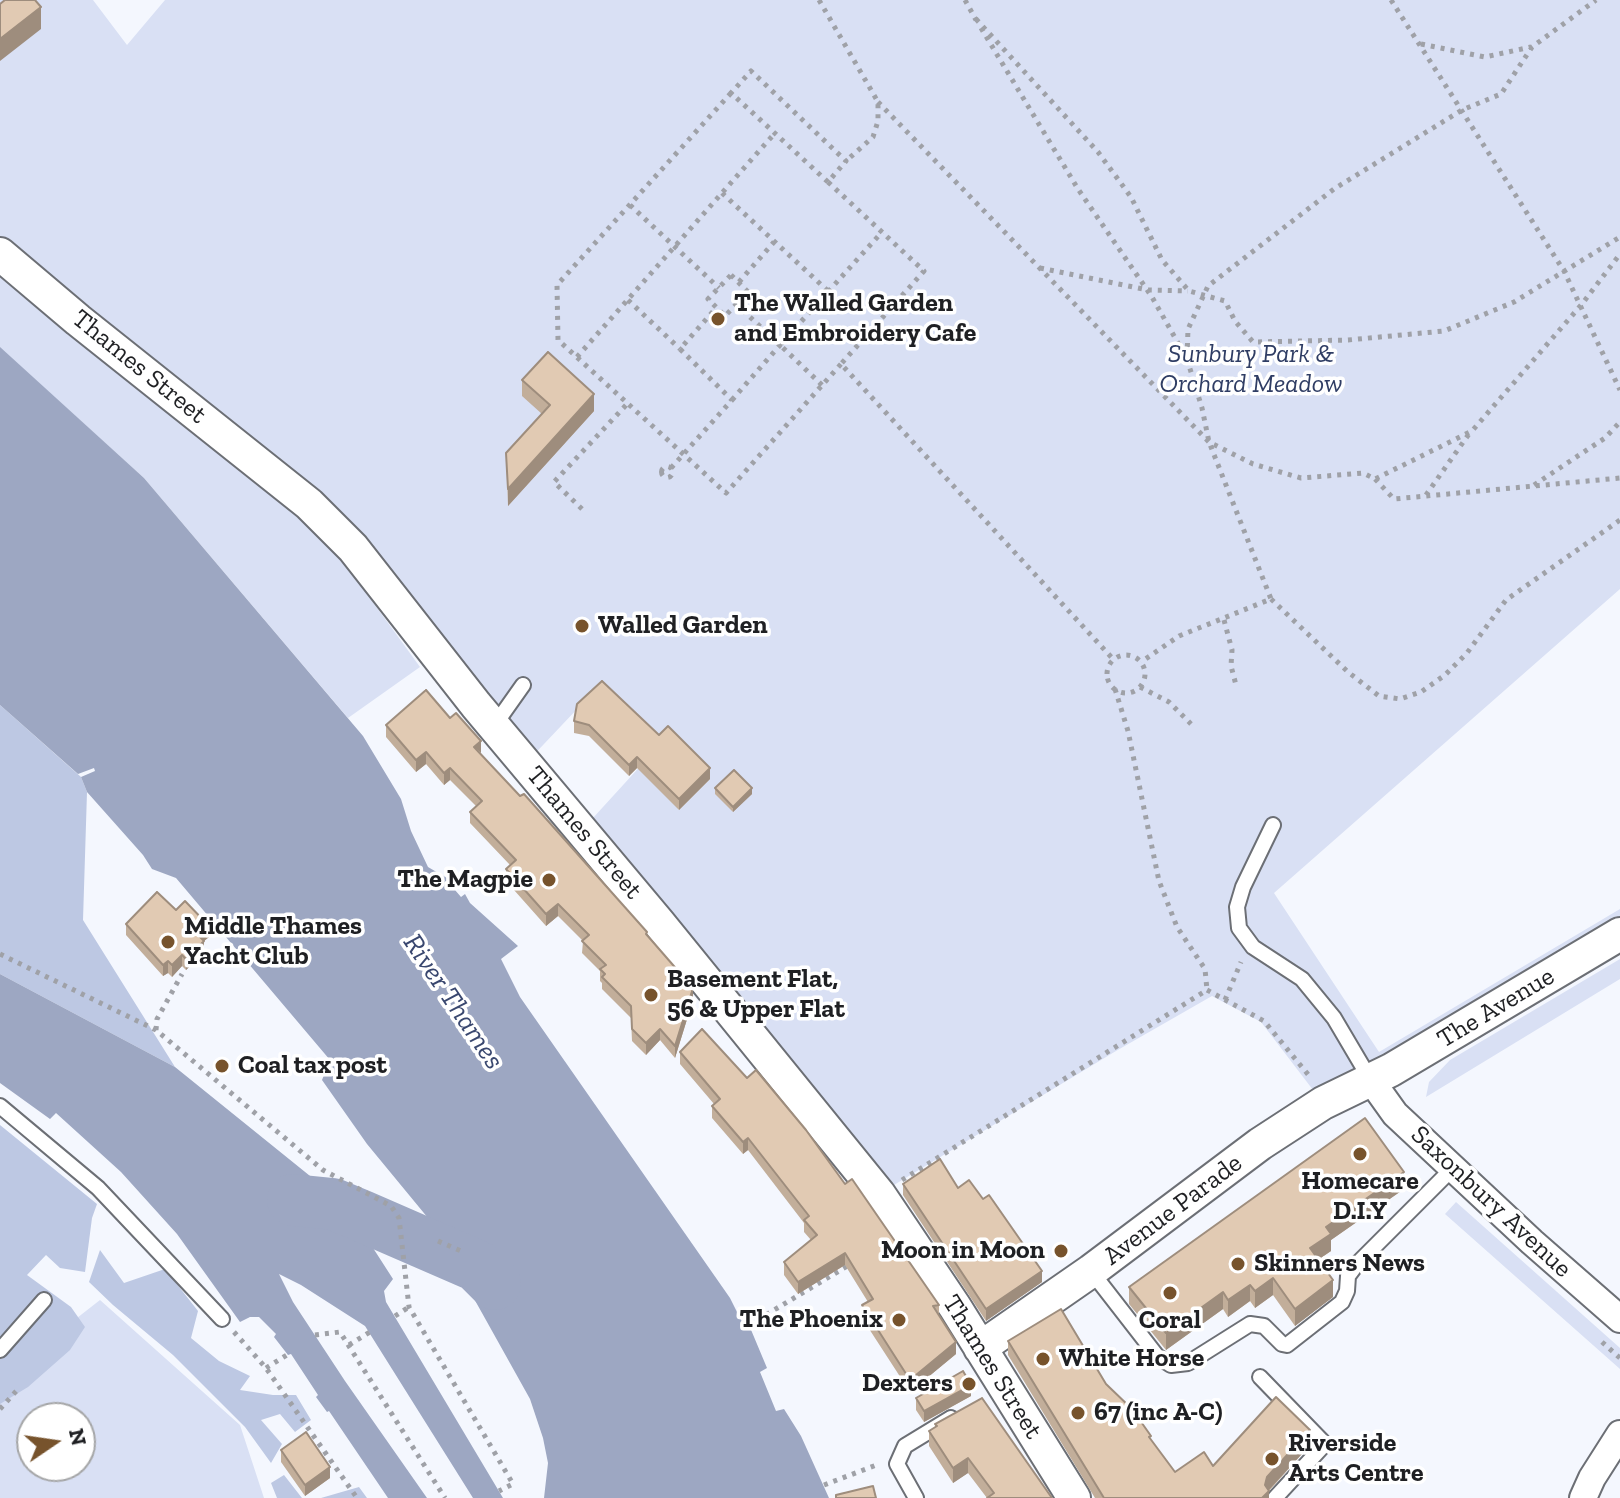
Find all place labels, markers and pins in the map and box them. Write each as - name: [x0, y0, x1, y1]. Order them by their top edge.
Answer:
- place label: The Walled Garden and Embroidery Cafe: [734, 288, 976, 350]
- marker: The Walled Garden and Embroidery Cafe: [709, 310, 727, 328]
- place label: Walled Garden: [598, 610, 768, 642]
- marker: Walled Garden: [573, 617, 591, 635]
- place label: The Magpie: [397, 864, 533, 896]
- marker: The Magpie: [540, 871, 558, 889]
- place label: Middle Thames Yacht Club: [184, 911, 362, 972]
- marker: Middle Thames Yacht Club: [159, 933, 177, 951]
- place label: Basement Flat, 56 & Upper Flat: [667, 964, 845, 1026]
- marker: Basement Flat, 56 & Upper Flat: [642, 986, 660, 1004]
- place label: Coal tax post: [238, 1050, 387, 1082]
- marker: Coal tax post: [213, 1057, 231, 1075]
- marker: Homecare D.I.Y: [1351, 1145, 1369, 1163]
- place label: Homecare D.I.Y: [1301, 1166, 1419, 1228]
- place label: Moon in Moon: [881, 1235, 1045, 1267]
- marker: Moon in Moon: [1052, 1242, 1070, 1260]
- place label: Skinners News: [1254, 1248, 1425, 1280]
- marker: Skinners News: [1229, 1255, 1247, 1273]
- marker: Coral: [1161, 1284, 1179, 1302]
- place label: The Phoenix: [740, 1304, 883, 1336]
- place label: Coral: [1139, 1305, 1201, 1337]
- marker: The Phoenix: [890, 1311, 908, 1329]
- place label: White Horse: [1059, 1343, 1204, 1375]
- marker: White Horse: [1034, 1350, 1052, 1368]
- place label: Dexters: [862, 1368, 953, 1400]
- marker: Dexters: [960, 1375, 978, 1393]
- place label: 67 (inc A-C): [1094, 1397, 1223, 1429]
- marker: 67 (inc A-C): [1069, 1404, 1087, 1422]
- place label: Riverside Arts Centre: [1288, 1428, 1424, 1490]
- marker: Riverside Arts Centre: [1263, 1450, 1281, 1468]

